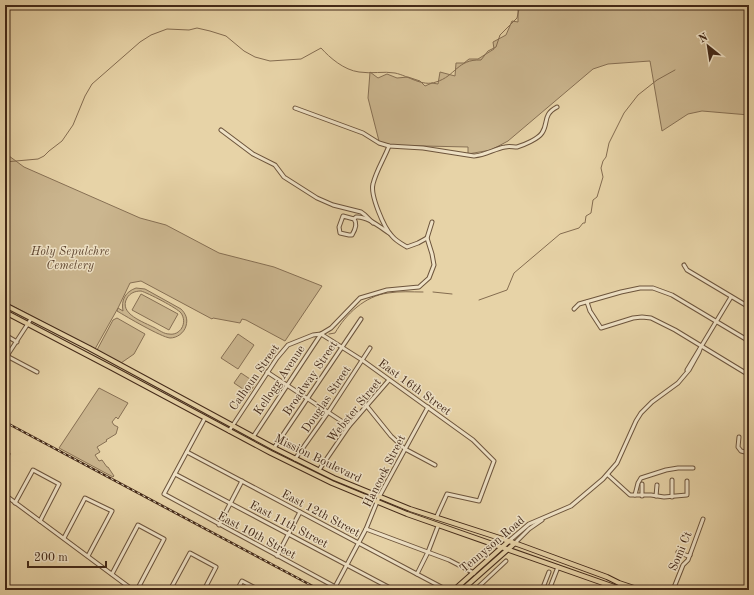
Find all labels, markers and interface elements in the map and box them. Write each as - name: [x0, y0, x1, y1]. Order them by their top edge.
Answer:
- north arrow: [688, 26, 728, 66]
- text: N: [697, 31, 711, 46]
- park label: Holy Sepulchre Cemetery: [30, 246, 109, 272]
- street label: Broadway Street: [281, 339, 340, 418]
- street label: Calhoun Street: [228, 342, 282, 413]
- street label: Kellogg Avenue: [252, 343, 308, 418]
- street label: East 16th Street: [376, 357, 453, 418]
- street label: Douglas Street: [300, 364, 354, 435]
- street label: Webster Street: [325, 376, 384, 445]
- street label: Mission Boulevard: [272, 433, 363, 485]
- street label: Hancock Street: [361, 433, 408, 510]
- street label: East 12th Street: [279, 488, 362, 540]
- street label: East 11th Street: [247, 499, 330, 551]
- street label: East 10th Street: [215, 510, 298, 562]
- street label: Tennyson Road: [458, 514, 527, 575]
- street label: Somi Ct: [667, 530, 695, 573]
- scale bar: [28, 543, 106, 569]
- text: 200 m: [34, 552, 68, 564]

